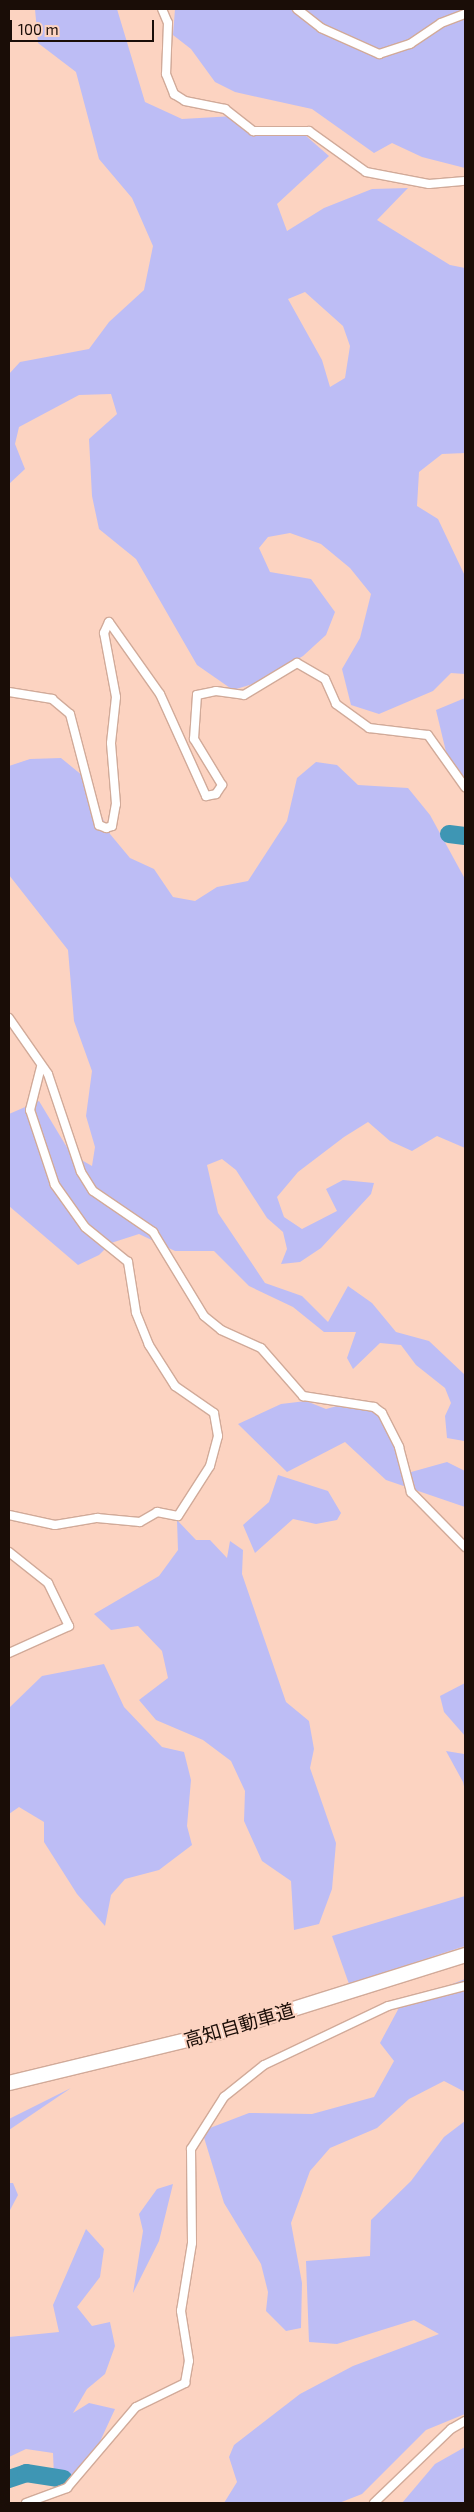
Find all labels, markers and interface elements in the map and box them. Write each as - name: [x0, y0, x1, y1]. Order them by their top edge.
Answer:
- scale bar: [12, 10, 156, 42]
- text: 100 m: [18, 20, 59, 38]
- street label: 高知自動車道: [181, 1998, 297, 2052]

